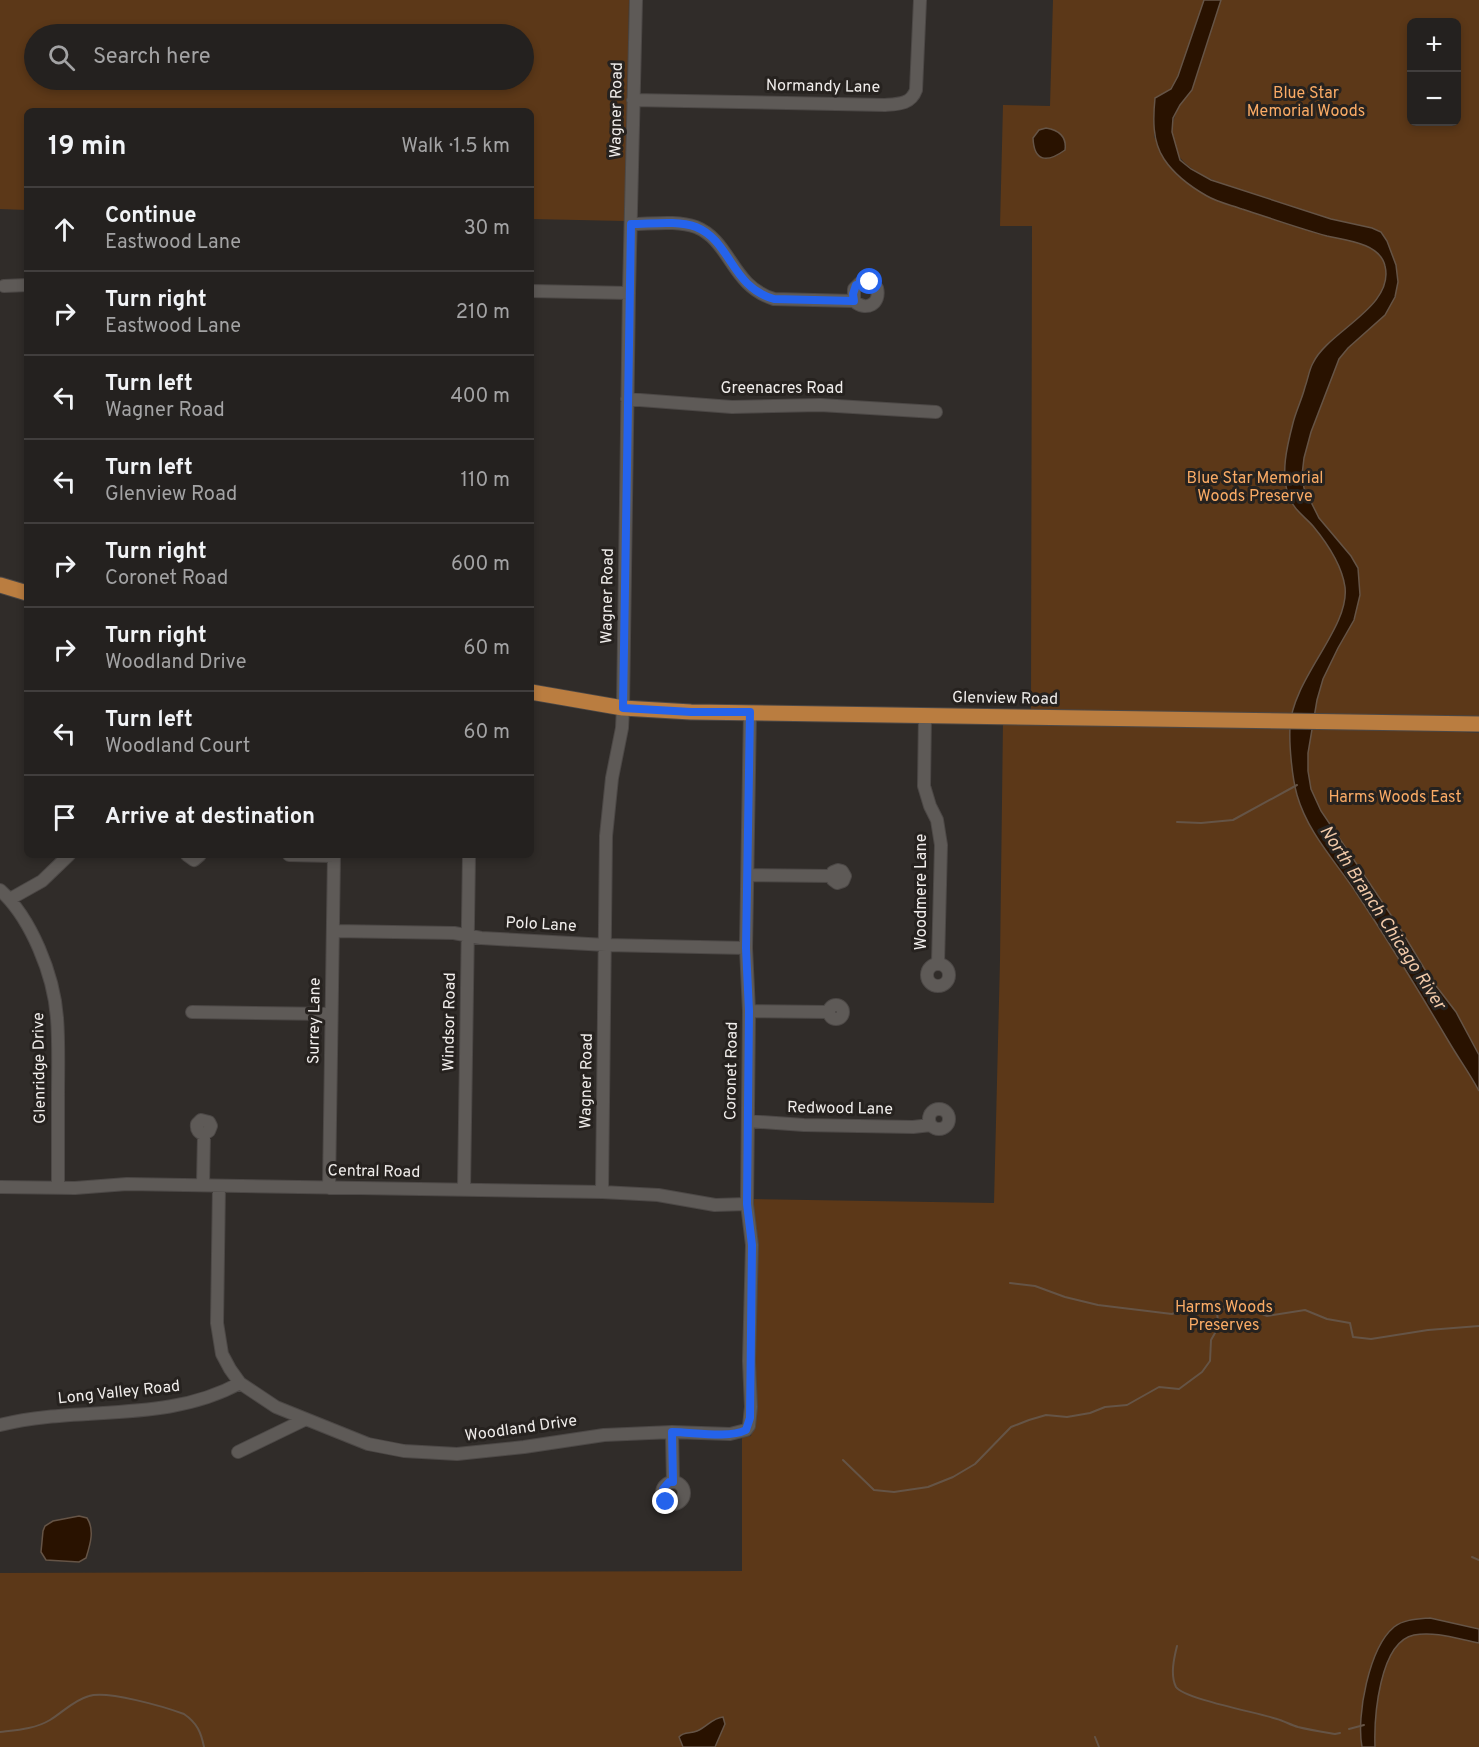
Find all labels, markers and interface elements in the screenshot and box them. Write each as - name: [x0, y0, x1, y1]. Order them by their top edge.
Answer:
- map controls: [1407, 18, 1461, 126]
- button: +: [1407, 18, 1461, 72]
- search box: [24, 24, 534, 90]
- icon: search: [45, 41, 78, 74]
- text: Search here: [93, 44, 211, 71]
- street label: Wagner Road: [606, 62, 628, 158]
- button: −: [1407, 72, 1461, 126]
- street label: Normandy Lane: [766, 76, 880, 98]
- park label: Blue Star Memorial Woods: [1247, 84, 1365, 122]
- text: 19 min: [48, 131, 126, 164]
- text: Walk · 1.5 km: [401, 134, 510, 160]
- text: Continue: [105, 203, 196, 230]
- icon: ahead: [48, 213, 81, 246]
- text: 30 m: [464, 216, 510, 242]
- text: Eastwood Lane: [105, 230, 241, 256]
- route start: [856, 268, 882, 294]
- text: Turn right: [105, 287, 207, 314]
- icon: right: [48, 297, 81, 330]
- text: 210 m: [456, 300, 510, 326]
- text: Eastwood Lane: [105, 314, 241, 340]
- text: Turn left: [105, 371, 193, 398]
- street label: Greenacres Road: [721, 379, 843, 399]
- icon: left: [48, 381, 81, 414]
- text: 400 m: [450, 384, 510, 410]
- text: Wagner Road: [105, 398, 225, 424]
- text: Turn left: [105, 455, 193, 482]
- icon: left: [48, 465, 81, 498]
- text: 110 m: [461, 468, 510, 494]
- park label: Blue Star Memorial Woods Preserve: [1186, 469, 1324, 507]
- text: Glenview Road: [105, 482, 237, 508]
- text: Turn right: [105, 539, 207, 566]
- street label: Wagner Road: [597, 548, 619, 644]
- icon: right: [48, 549, 81, 582]
- text: 600 m: [451, 552, 510, 578]
- text: Coronet Road: [105, 566, 228, 592]
- text: Turn right: [105, 623, 207, 650]
- icon: right: [48, 633, 81, 666]
- text: 60 m: [464, 636, 510, 662]
- text: Woodland Drive: [105, 650, 247, 676]
- street label: Glenview Road: [952, 688, 1058, 710]
- text: Turn left: [105, 707, 193, 734]
- icon: left: [48, 717, 81, 750]
- text: 60 m: [464, 720, 510, 746]
- text: Woodland Court: [105, 734, 250, 760]
- park label: Harms Woods East: [1328, 788, 1462, 808]
- icon: arrive: [48, 801, 81, 834]
- text: Arrive at destination: [105, 804, 315, 831]
- water label: North Branch Chicago River: [1314, 821, 1451, 1016]
- street label: Woodmere Lane: [912, 834, 932, 950]
- street label: Polo Lane: [505, 913, 577, 937]
- street label: Windsor Road: [439, 972, 461, 1072]
- street label: Surrey Lane: [304, 978, 326, 1064]
- street label: Glenridge Drive: [29, 1012, 51, 1124]
- street label: Coronet Road: [721, 1022, 743, 1120]
- street label: Wagner Road: [576, 1033, 598, 1129]
- street label: Redwood Lane: [787, 1098, 893, 1120]
- street label: Central Road: [327, 1161, 421, 1183]
- park label: Harms Woods Preserves: [1175, 1298, 1273, 1336]
- street label: Long Valley Road: [57, 1377, 181, 1409]
- street label: Woodland Drive: [464, 1411, 578, 1447]
- route end: [652, 1488, 678, 1514]

